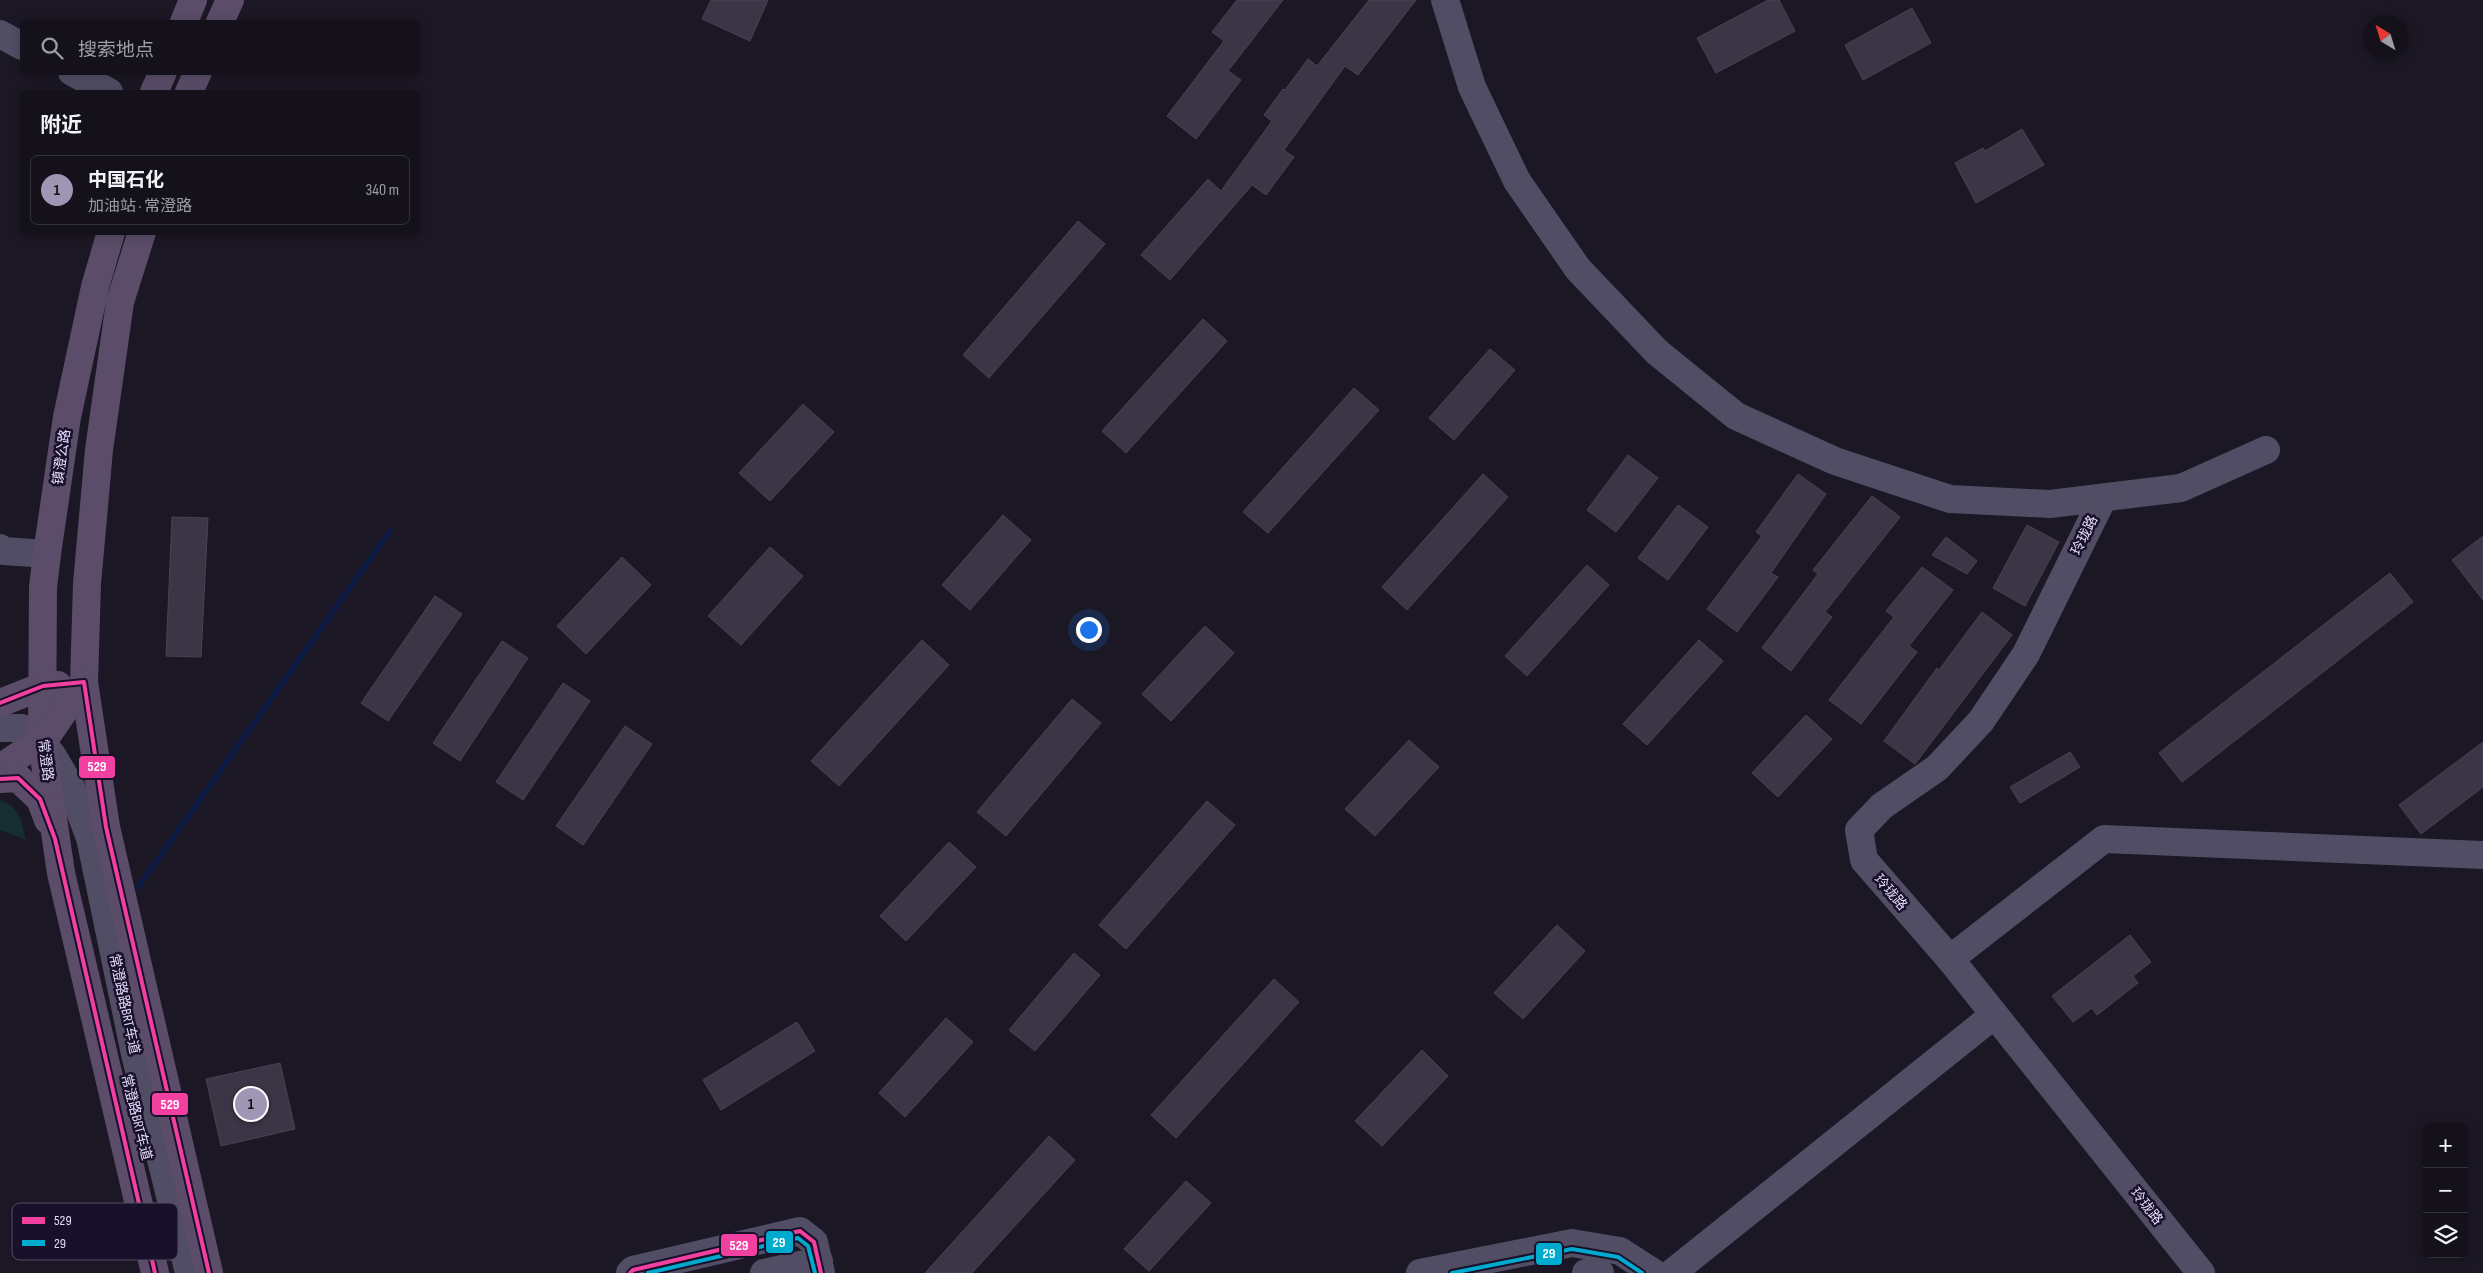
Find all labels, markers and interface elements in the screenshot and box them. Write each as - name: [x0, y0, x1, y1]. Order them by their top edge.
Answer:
- north arrow: [2363, 15, 2408, 60]
- search box: [20, 20, 420, 75]
- icon: search: [38, 34, 66, 62]
- text: 搜索地点: [78, 39, 154, 62]
- text: 附近: [40, 113, 82, 138]
- text: 中国石化: [88, 169, 164, 192]
- text: 1: [54, 181, 60, 200]
- text: 340 m: [366, 181, 399, 200]
- text: 加油站 · 常澄路: [88, 197, 192, 216]
- street label: 镇澄公路: [49, 428, 74, 486]
- street label: 玲珑路: [2068, 513, 2101, 558]
- your location: [1076, 617, 1102, 643]
- street label: 常澄路: [35, 738, 56, 782]
- line badge: 529: [78, 755, 116, 779]
- text: 529: [88, 758, 107, 775]
- street label: 玲珑路: [1870, 871, 1911, 914]
- street label: 常澄路路BRT车道: [106, 952, 143, 1056]
- street label: 常澄路BRT车道: [118, 1072, 155, 1162]
- pin: 1: [235, 1085, 267, 1123]
- line badge: 529: [151, 1092, 189, 1116]
- text: 529: [161, 1096, 180, 1113]
- map controls: [2423, 1123, 2468, 1258]
- button: +: [2423, 1123, 2468, 1168]
- button: −: [2423, 1168, 2468, 1213]
- street label: 玲珑路: [2127, 1185, 2166, 1228]
- legend: [12, 1203, 178, 1260]
- text: 529: [54, 1212, 72, 1229]
- button: layers: [2423, 1213, 2468, 1258]
- line badge: 29: [765, 1230, 794, 1254]
- line badge: 529: [720, 1233, 758, 1257]
- text: 29: [773, 1234, 786, 1251]
- text: 29: [54, 1235, 66, 1252]
- text: 529: [730, 1237, 749, 1254]
- line badge: 29: [1535, 1242, 1563, 1266]
- text: 29: [1543, 1245, 1556, 1262]

